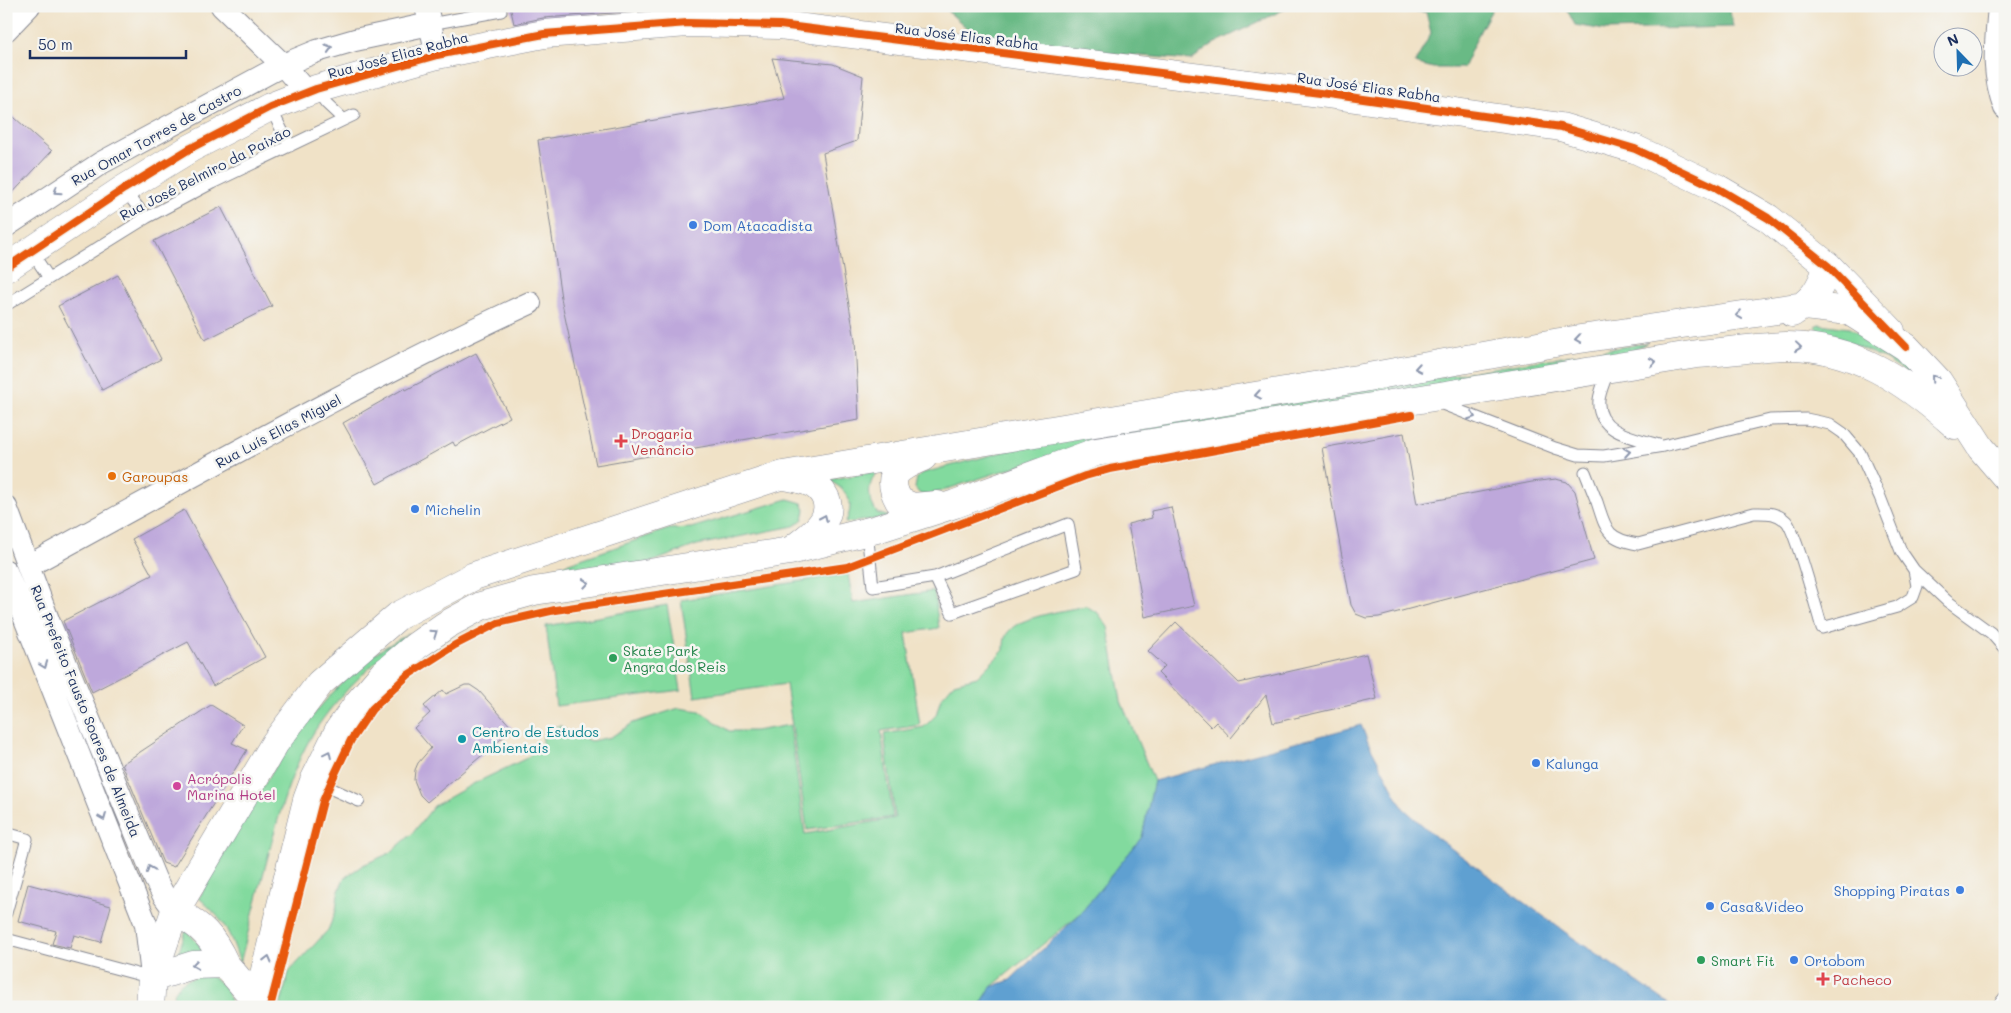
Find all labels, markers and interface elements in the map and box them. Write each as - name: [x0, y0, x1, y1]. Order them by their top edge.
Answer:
- street label: Rua José Elias Rabha: [894, 18, 1040, 54]
- street label: Rua José Elias Rabha: [326, 27, 470, 83]
- scale bar: [30, 28, 186, 60]
- north arrow: [1934, 28, 1984, 78]
- text: N: [1944, 29, 1961, 50]
- text: 50 m: [38, 34, 73, 54]
- one-way arrow: [324, 43, 332, 53]
- street label: Rua José Elias Rabha: [1296, 68, 1442, 106]
- street label: Rua Omar Torres de Castro: [68, 80, 244, 190]
- street label: Rua José Belmiro da Paixão: [116, 121, 294, 225]
- one-way arrow: [54, 185, 63, 194]
- place label: Dom Atacadista: [703, 216, 813, 235]
- marker: Dom Atacadista: [687, 219, 699, 231]
- one-way arrow: [1735, 310, 1743, 320]
- one-way arrow: [1574, 334, 1582, 344]
- one-way arrow: [1794, 341, 1802, 352]
- one-way arrow: [1649, 357, 1657, 368]
- one-way arrow: [1414, 362, 1423, 372]
- one-way arrow: [1932, 375, 1940, 384]
- street label: Rua Luís Elias Miguel: [212, 390, 344, 472]
- one-way arrow: [1254, 390, 1262, 400]
- one-way arrow: [1467, 410, 1476, 420]
- place label: Drogaria Venâncio: [631, 424, 694, 459]
- marker: Drogaria Venâncio: [615, 435, 627, 447]
- one-way arrow: [1623, 448, 1632, 458]
- place label: Garoupas: [122, 467, 188, 486]
- marker: Garoupas: [106, 470, 118, 482]
- place label: Michelin: [425, 500, 481, 519]
- marker: Michelin: [409, 503, 421, 515]
- one-way arrow: [818, 514, 828, 523]
- one-way arrow: [583, 578, 591, 589]
- street label: Rua Prefeito Fausto Soares de Almeida: [27, 582, 145, 840]
- one-way arrow: [429, 630, 438, 640]
- place label: Skate Park Angra dos Reis: [623, 641, 726, 676]
- marker: Skate Park Angra dos Reis: [607, 652, 619, 664]
- one-way arrow: [38, 661, 48, 669]
- place label: Centro de Estudos Ambientais: [472, 722, 599, 757]
- marker: Centro de Estudos Ambientais: [456, 733, 468, 745]
- one-way arrow: [322, 750, 332, 759]
- place label: Kalunga: [1546, 754, 1599, 773]
- marker: Kalunga: [1530, 757, 1542, 769]
- place label: Acrópolis Marina Hotel: [187, 769, 276, 804]
- marker: Acrópolis Marina Hotel: [171, 780, 183, 792]
- one-way arrow: [97, 812, 107, 821]
- one-way arrow: [146, 865, 157, 874]
- place label: Shopping Piratas: [1834, 881, 1950, 900]
- marker: Shopping Piratas: [1954, 884, 1966, 896]
- place label: Casa&Video: [1720, 897, 1803, 916]
- marker: Casa&Video: [1704, 900, 1716, 912]
- place label: Smart Fit: [1711, 951, 1775, 970]
- place label: Ortobom: [1804, 951, 1865, 970]
- marker: Smart Fit: [1695, 954, 1707, 966]
- marker: Ortobom: [1788, 954, 1800, 966]
- one-way arrow: [262, 955, 273, 964]
- one-way arrow: [191, 959, 199, 970]
- place label: Pacheco: [1833, 970, 1892, 989]
- marker: Pacheco: [1817, 973, 1829, 985]

